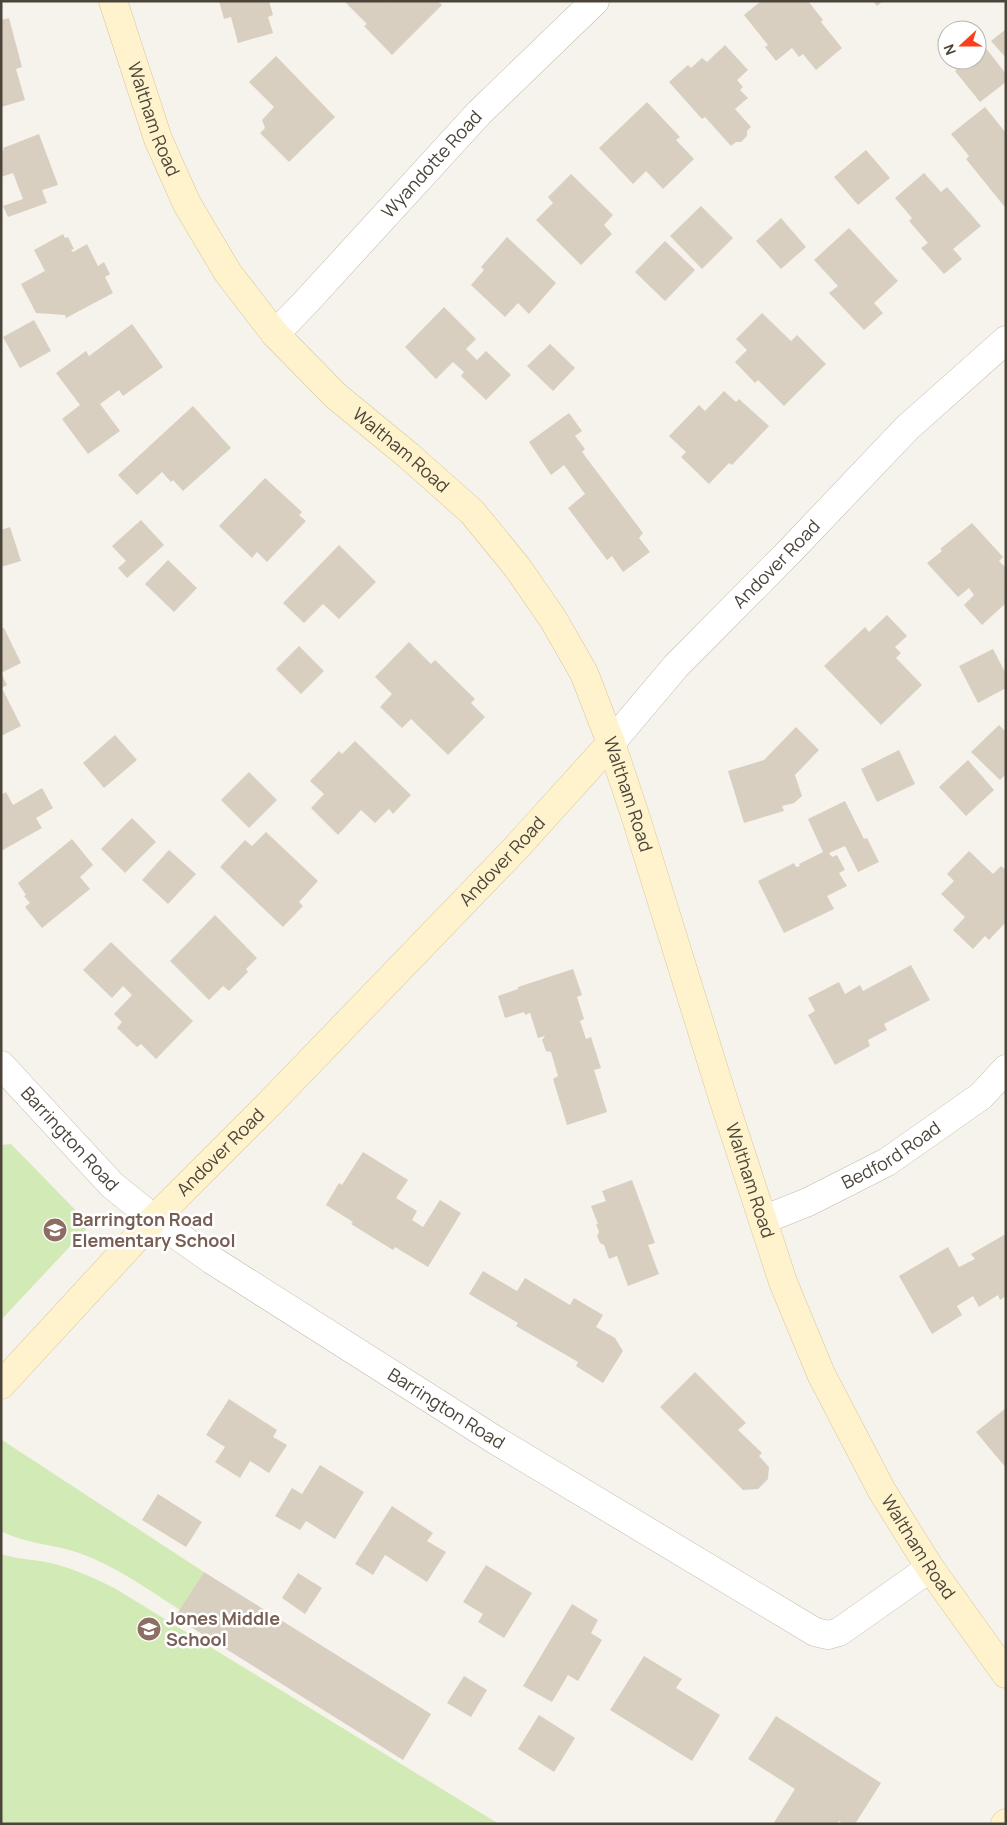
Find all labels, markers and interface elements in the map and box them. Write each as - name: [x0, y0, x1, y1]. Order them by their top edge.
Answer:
- north arrow: [937, 20, 987, 70]
- text: N: [939, 42, 960, 58]
- street label: Waltham Road: [123, 59, 186, 180]
- street label: Wyandotte Road: [376, 105, 487, 223]
- street label: Waltham Road: [348, 402, 455, 497]
- street label: Andover Road: [727, 514, 825, 613]
- street label: Waltham Road: [599, 733, 659, 855]
- street label: Andover Road: [453, 811, 550, 911]
- street label: Barrington Road: [16, 1081, 125, 1196]
- street label: Andover Road: [171, 1102, 269, 1201]
- street label: Bedford Road: [837, 1115, 945, 1194]
- street label: Waltham Road: [721, 1120, 781, 1241]
- place label: Barrington Road Elementary School: [72, 1207, 235, 1252]
- school or university icon: Barrington Road Elementary School: [42, 1217, 68, 1243]
- street label: Barrington Road: [384, 1362, 510, 1454]
- street label: Waltham Road: [876, 1490, 961, 1604]
- place label: Jones Middle School: [166, 1606, 280, 1651]
- school or university icon: Jones Middle School: [136, 1616, 162, 1642]

